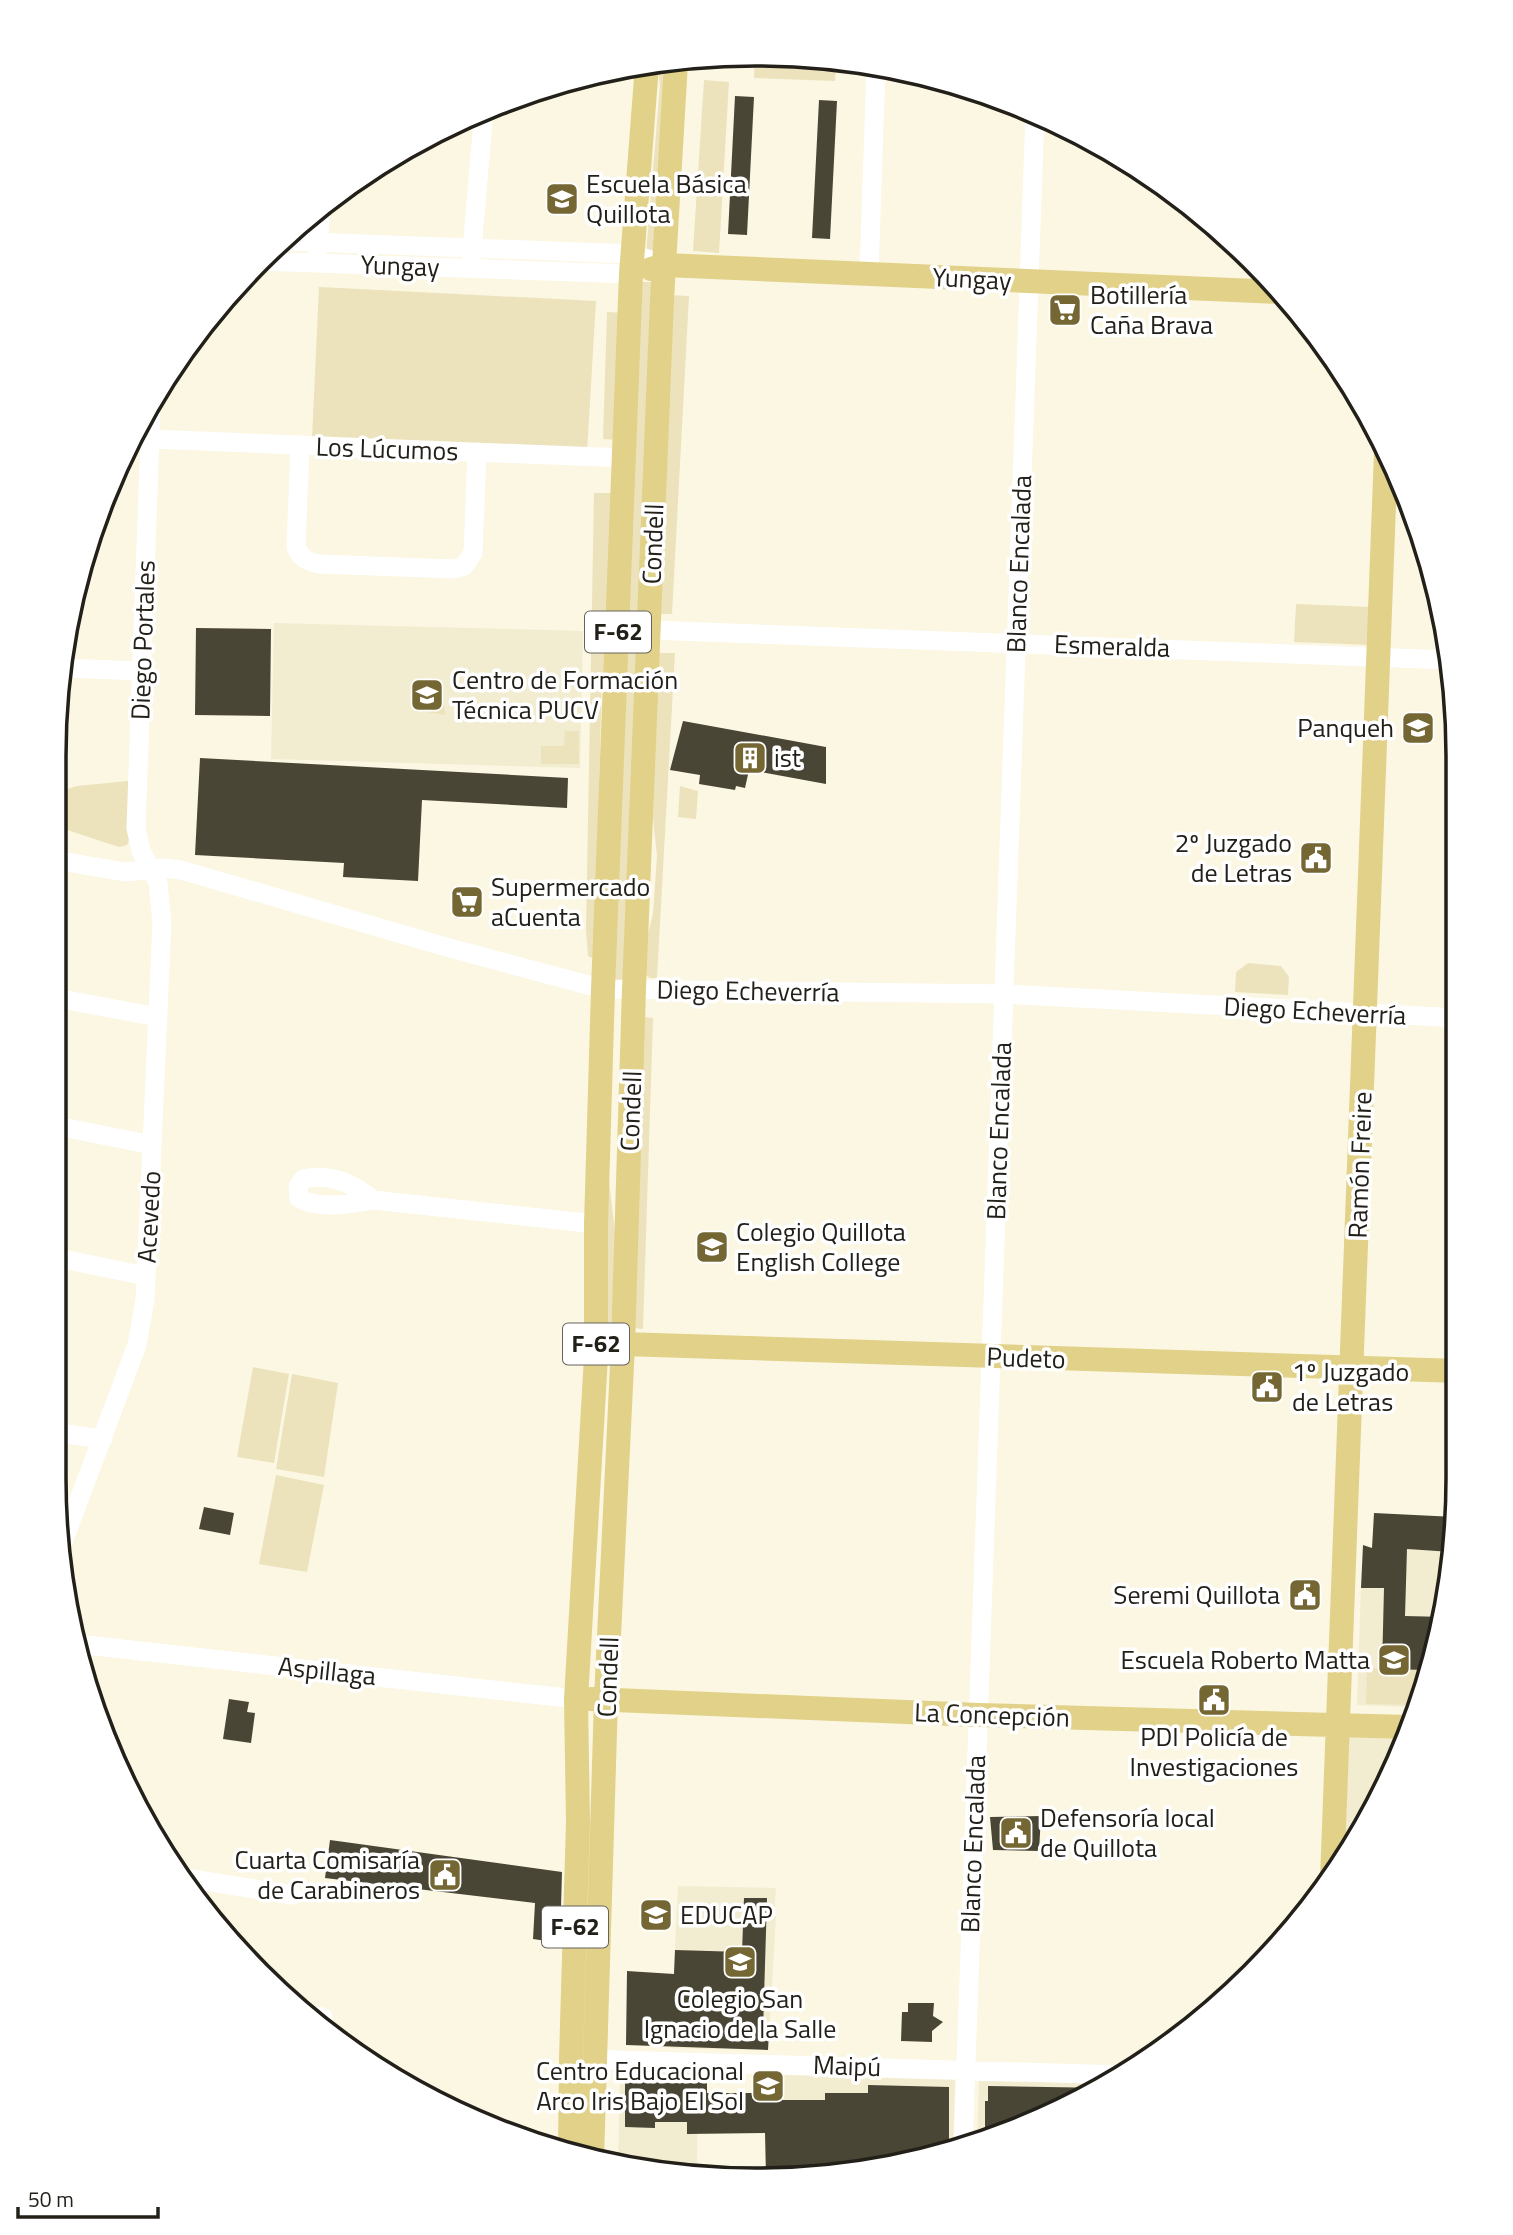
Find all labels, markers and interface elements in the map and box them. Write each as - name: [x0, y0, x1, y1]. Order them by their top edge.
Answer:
- place label: Escuela Básica Quillota: [586, 164, 747, 233]
- school or university icon: Escuela Básica Quillota: [543, 180, 581, 218]
- street label: Yungay: [360, 245, 440, 286]
- street label: Yungay: [932, 257, 1013, 300]
- place label: Botillería Caña Brava: [1090, 275, 1213, 344]
- supermarket icon: Botillería Caña Brava: [1046, 291, 1084, 329]
- street label: Los Lúcumos: [315, 427, 459, 470]
- street label: Blanco Encalada: [996, 474, 1041, 654]
- street label: Condell: [632, 503, 673, 585]
- street label: Diego Portales: [120, 559, 165, 721]
- road number: F-62: [585, 612, 651, 652]
- street label: Esmeralda: [1053, 624, 1171, 667]
- place label: Centro de Formación Técnica PUCV: [452, 660, 678, 729]
- school or university icon: Centro de Formación Técnica PUCV: [408, 676, 446, 714]
- place label: Panqueh: [1297, 708, 1394, 747]
- school or university icon: Panqueh: [1399, 709, 1437, 747]
- place label: ist: [774, 738, 801, 777]
- building icon: ist: [731, 739, 769, 777]
- place label: 2º Juzgado de Letras: [1175, 823, 1292, 892]
- public building icon: 2º Juzgado de Letras: [1297, 839, 1335, 877]
- place label: Supermercado aCuenta: [491, 867, 650, 936]
- supermarket icon: Supermercado aCuenta: [448, 883, 486, 921]
- street label: Diego Echeverría: [656, 969, 840, 1012]
- street label: Diego Echeverría: [1223, 986, 1407, 1035]
- street label: Blanco Encalada: [976, 1041, 1021, 1221]
- street label: Condell: [610, 1070, 651, 1152]
- street label: Ramón Freire: [1337, 1091, 1382, 1239]
- street label: Acevedo: [127, 1170, 170, 1264]
- place label: Colegio Quillota English College: [736, 1212, 906, 1281]
- school or university icon: Colegio Quillota English College: [693, 1228, 731, 1266]
- road number: F-62: [563, 1324, 629, 1364]
- street label: Pudeto: [986, 1337, 1066, 1378]
- place label: 1º Juzgado de Letras: [1292, 1352, 1409, 1421]
- public building icon: 1º Juzgado de Letras: [1248, 1368, 1286, 1406]
- place label: Seremi Quillota: [1113, 1575, 1280, 1614]
- public building icon: Seremi Quillota: [1286, 1576, 1324, 1614]
- street label: Condell: [587, 1636, 628, 1718]
- place label: Escuela Roberto Matta: [1120, 1640, 1370, 1679]
- school or university icon: Escuela Roberto Matta: [1375, 1641, 1413, 1679]
- street label: Aspillaga: [276, 1646, 378, 1695]
- public building icon: PDI Policía de Investigaciones: [1195, 1681, 1233, 1719]
- street label: La Concepción: [914, 1692, 1070, 1737]
- place label: PDI Policía de Investigaciones: [1130, 1717, 1298, 1786]
- street label: Blanco Encalada: [950, 1754, 995, 1934]
- place label: Defensoría local de Quillota: [1040, 1798, 1215, 1867]
- public building icon: Defensoría local de Quillota: [997, 1814, 1035, 1852]
- place label: Cuarta Comisaría de Carabineros: [235, 1840, 420, 1909]
- public building icon: Cuarta Comisaría de Carabineros: [426, 1856, 464, 1894]
- place label: EDUCAP: [680, 1895, 773, 1934]
- school or university icon: EDUCAP: [637, 1896, 675, 1934]
- road number: F-62: [542, 1906, 608, 1948]
- school or university icon: Colegio San Ignacio de la Salle: [721, 1943, 759, 1981]
- place label: Colegio San Ignacio de la Salle: [644, 1979, 836, 2048]
- street label: Maipú: [812, 2045, 882, 2086]
- place label: Centro Educacional Arco Iris Bajo El Sol: [536, 2051, 744, 2120]
- school or university icon: Centro Educacional Arco Iris Bajo El Sol: [749, 2067, 787, 2105]
- scale bar: [18, 2176, 158, 2220]
- text: 50 m: [28, 2183, 74, 2215]

